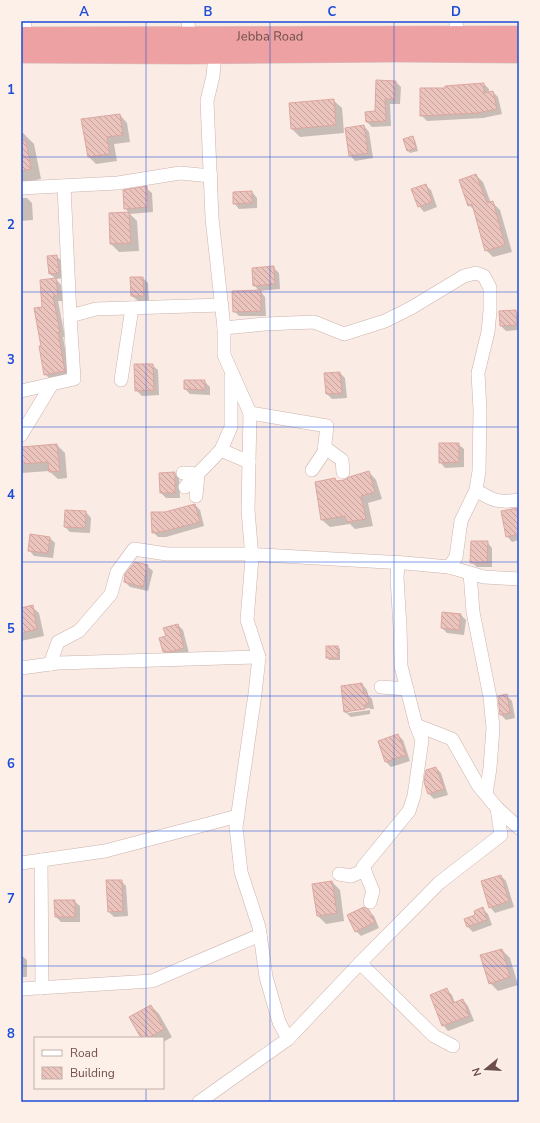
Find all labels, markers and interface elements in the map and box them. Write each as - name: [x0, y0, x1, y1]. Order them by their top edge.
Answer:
- text: A: [79, 3, 89, 21]
- text: B: [204, 3, 213, 21]
- text: C: [328, 3, 337, 21]
- text: D: [451, 3, 461, 21]
- street label: Jebba Road: [236, 27, 303, 46]
- text: 1: [7, 81, 15, 99]
- text: 2: [7, 216, 15, 234]
- text: 3: [7, 351, 15, 369]
- text: 4: [7, 486, 15, 504]
- text: 5: [7, 620, 15, 638]
- text: 6: [7, 755, 15, 773]
- text: 7: [7, 890, 15, 908]
- text: 8: [7, 1025, 15, 1043]
- legend: [34, 1037, 164, 1089]
- text: Road: [70, 1045, 98, 1061]
- north arrow: [466, 1049, 506, 1089]
- text: Building: [70, 1065, 115, 1081]
- text: N: [469, 1066, 485, 1078]

